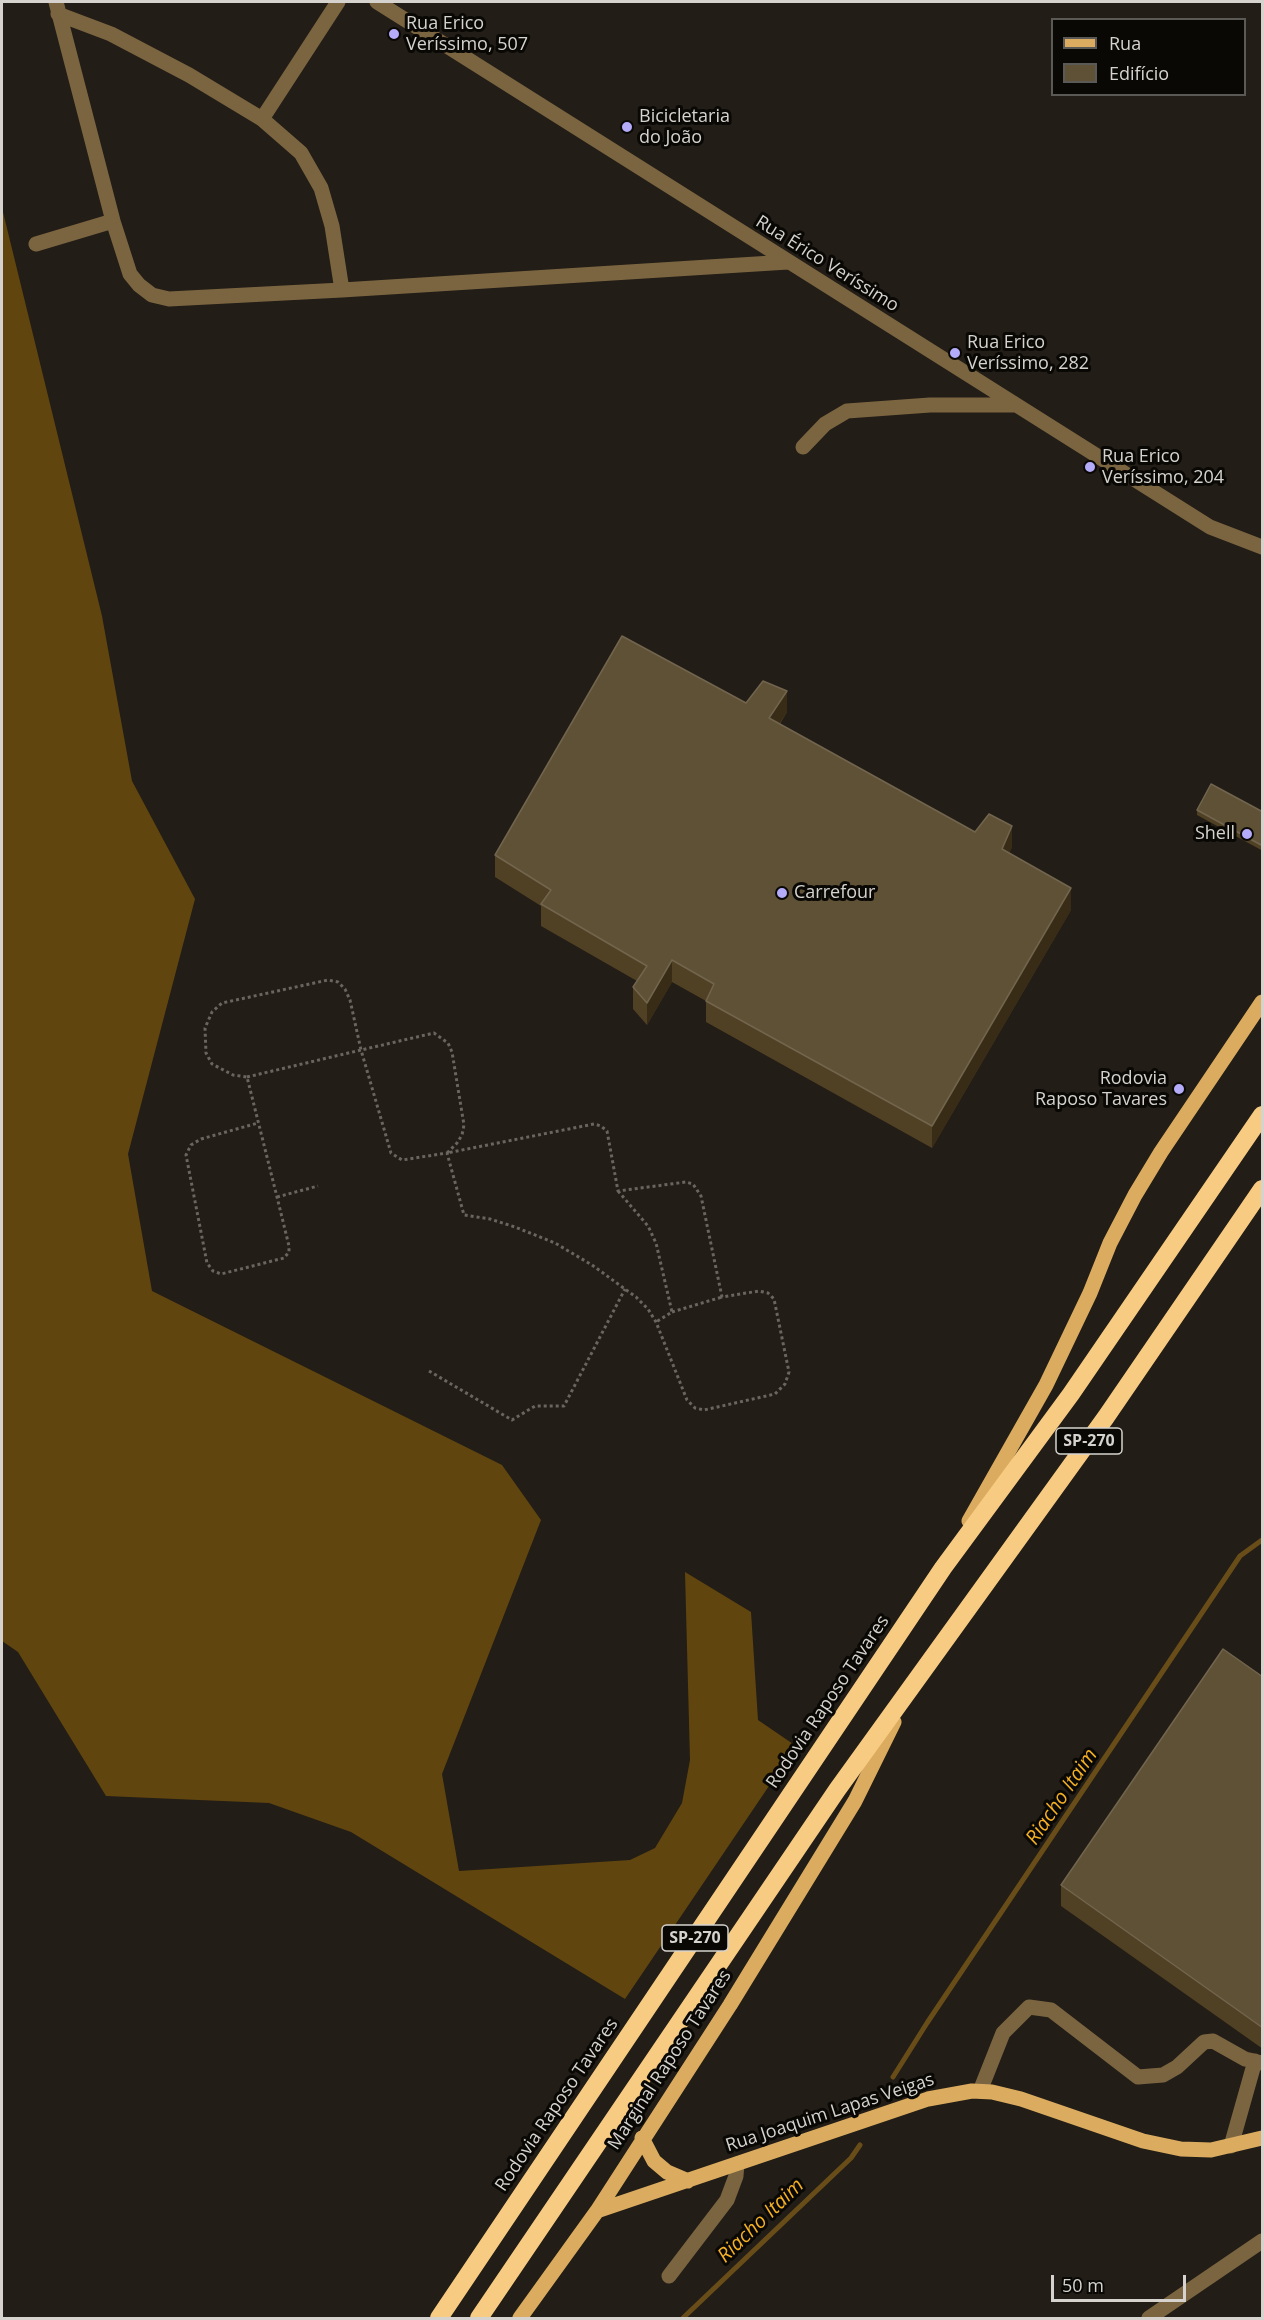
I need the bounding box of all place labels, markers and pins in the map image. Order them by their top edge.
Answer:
place label: Rua Erico Veríssimo, 507 [406,13,528,56]
marker: Rua Erico Veríssimo, 507 [387,27,401,41]
place label: Bicicletaria do João [639,106,730,148]
marker: Bicicletaria do João [620,120,634,134]
place label: Rua Erico Veríssimo, 282 [967,332,1089,374]
marker: Rua Erico Veríssimo, 282 [948,346,962,360]
place label: Rua Erico Veríssimo, 204 [1102,446,1224,488]
marker: Rua Erico Veríssimo, 204 [1083,460,1097,474]
place label: Shell [1195,823,1235,845]
marker: Shell [1240,827,1254,841]
place label: Carrefour [794,882,875,904]
marker: Carrefour [775,886,789,900]
place label: Rodovia Raposo Tavares [1035,1068,1167,1110]
marker: Rodovia Raposo Tavares [1172,1082,1186,1096]

